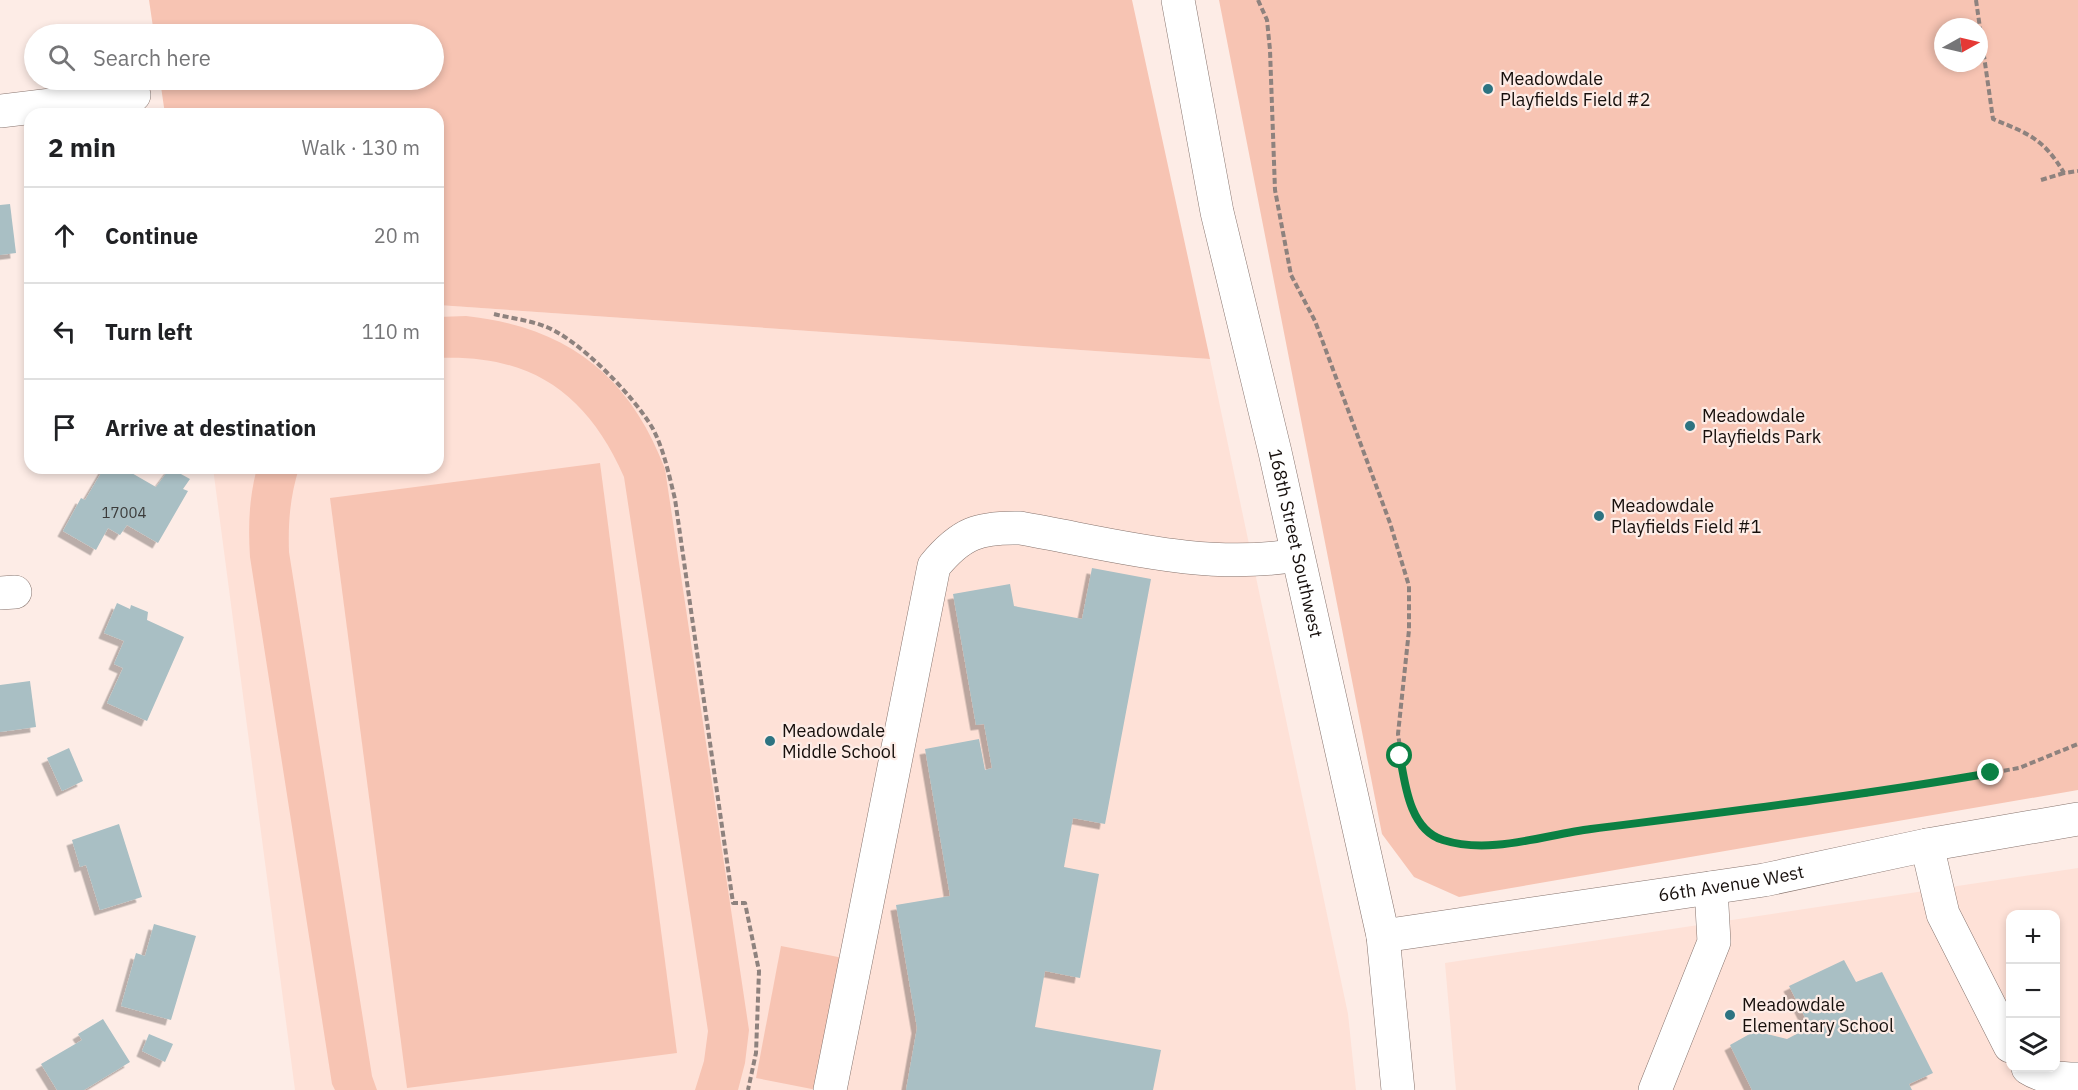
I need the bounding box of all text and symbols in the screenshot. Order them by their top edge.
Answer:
north arrow [1934,18,1988,72]
search box [24,24,444,90]
icon: search [45,41,78,74]
text: Search here [93,43,211,72]
place label: Meadowdale Playfields Field #2 [1500,67,1650,111]
marker: Meadowdale Playfields Field #2 [1481,82,1495,96]
text: 2 min [48,130,116,164]
text: Walk · 130 m [302,134,420,161]
icon: ahead [48,219,81,252]
text: Continue [105,221,198,250]
text: 20 m [374,222,420,249]
icon: left [48,315,81,348]
text: Turn left [105,317,193,346]
text: 110 m [362,318,420,345]
place label: Meadowdale Playfields Park [1702,404,1822,448]
icon: arrive [48,411,81,444]
text: Arrive at destination [105,413,316,442]
marker: Meadowdale Playfields Park [1683,419,1697,433]
street label: 168th Street Southwest [1264,447,1328,640]
place label: Meadowdale Playfields Field #1 [1611,494,1761,538]
house number: 17004 [101,503,147,522]
marker: Meadowdale Playfields Field #1 [1592,509,1606,523]
place label: Meadowdale Middle School [782,719,896,763]
marker: Meadowdale Middle School [763,734,777,748]
route start [1386,742,1412,768]
route end [1977,759,2003,785]
street label: 66th Avenue West [1657,860,1806,906]
map controls [2006,910,2060,1072]
button: + [2006,910,2060,964]
button: − [2006,964,2060,1018]
place label: Meadowdale Elementary School [1742,993,1894,1037]
marker: Meadowdale Elementary School [1723,1008,1737,1022]
button: layers [2006,1018,2060,1072]

